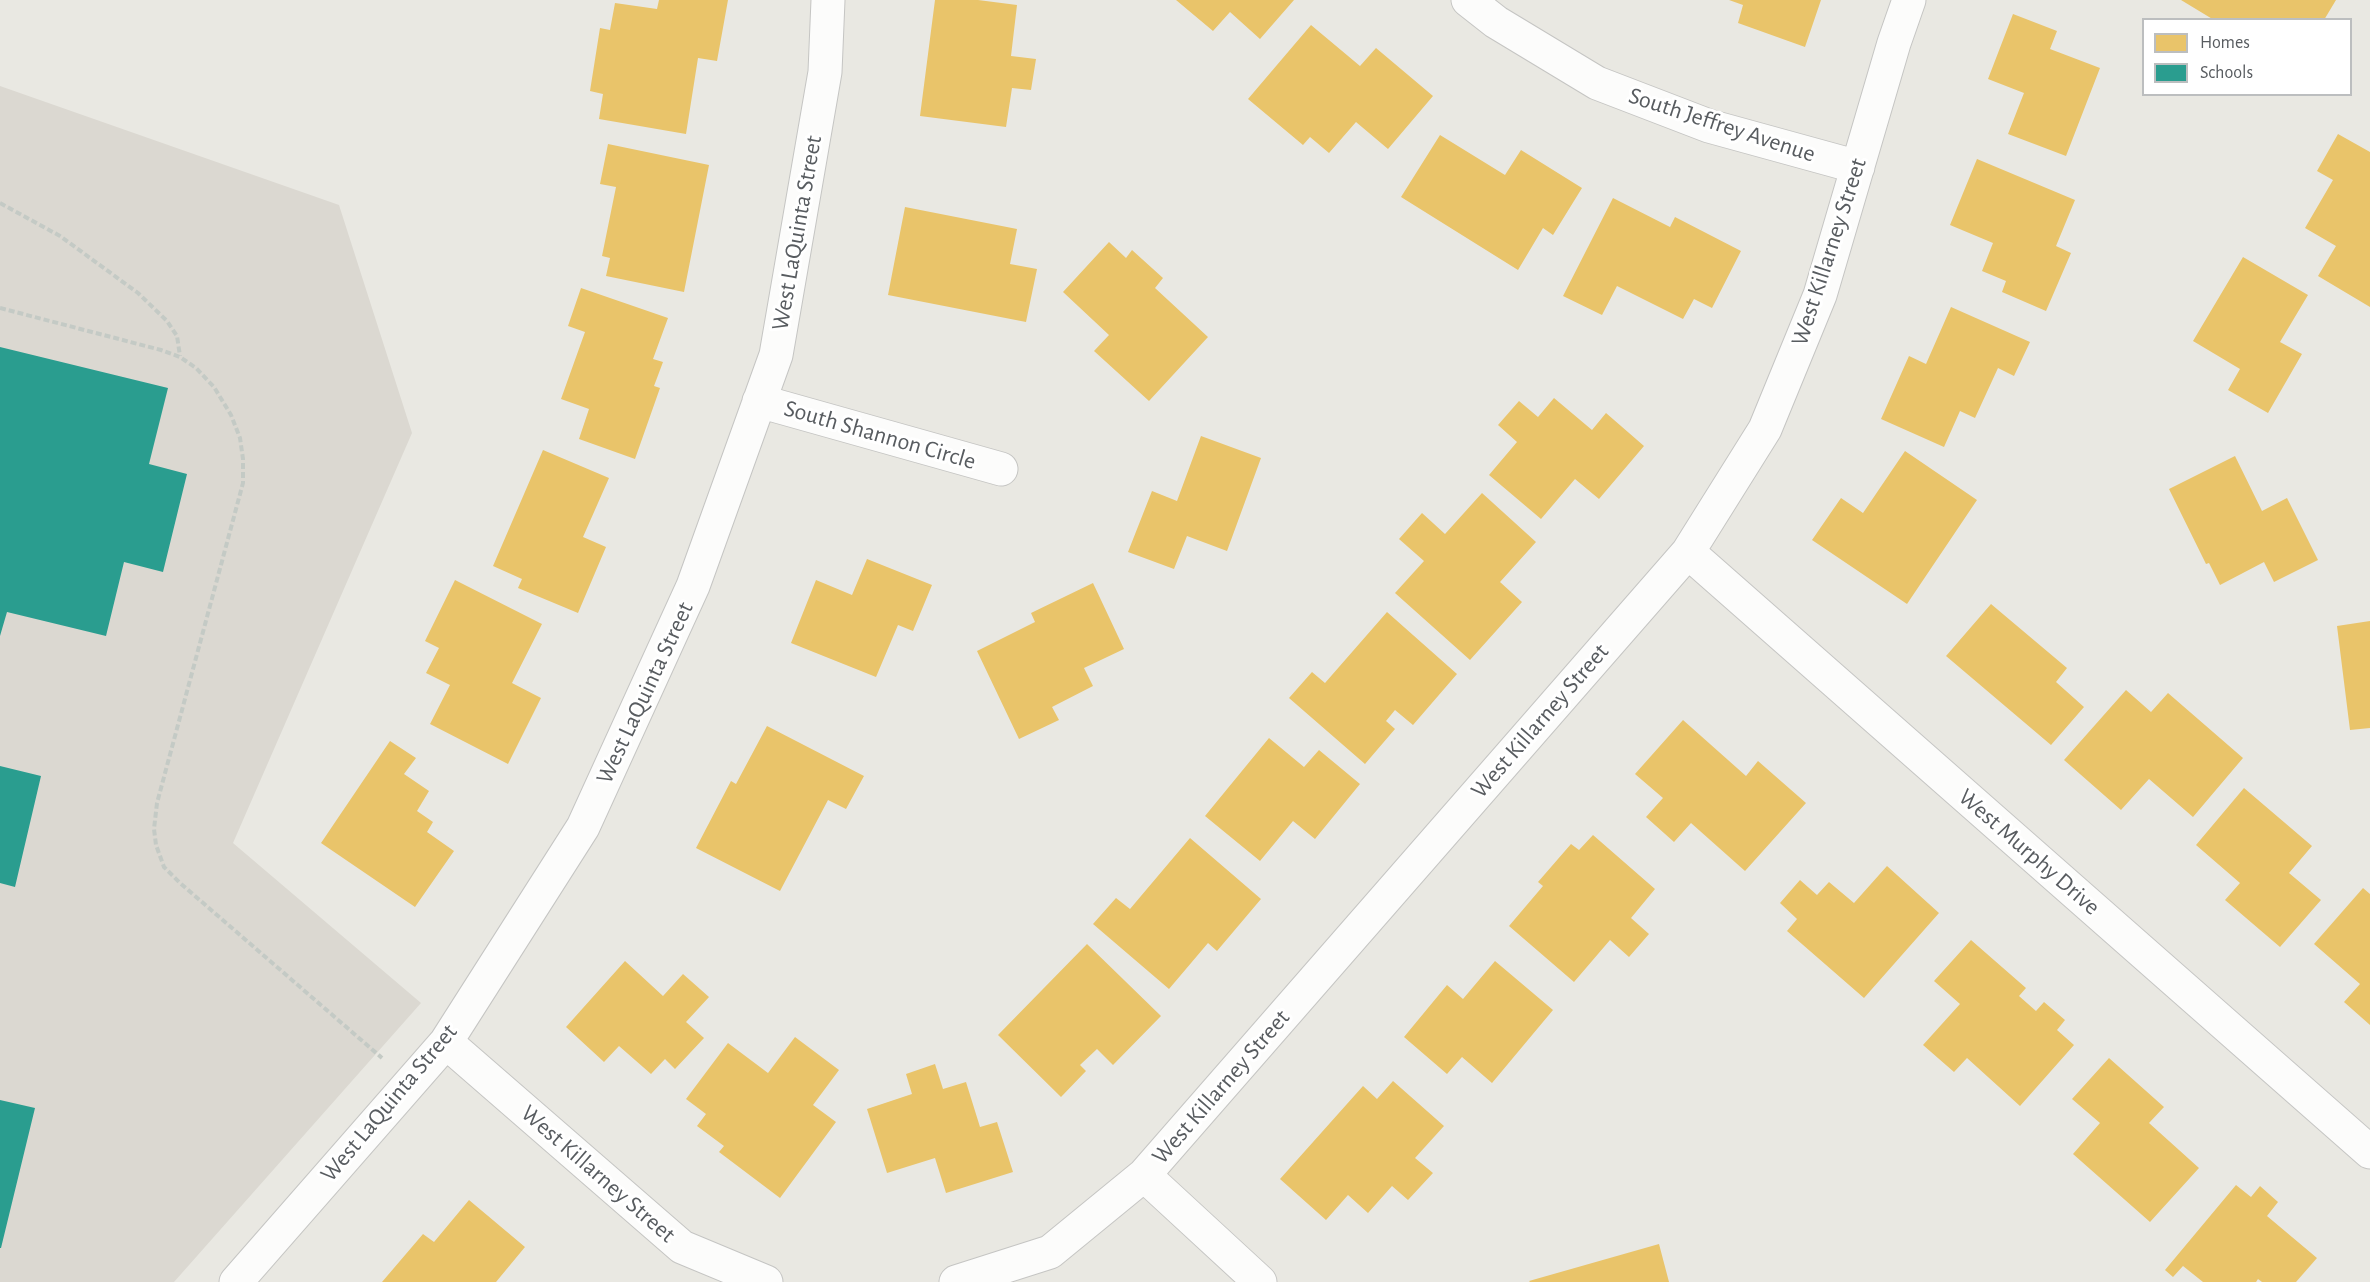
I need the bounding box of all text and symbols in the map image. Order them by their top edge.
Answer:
legend [2142,18,2352,96]
text: Homes [2200,34,2250,52]
text: Schools [2200,64,2253,82]
street label: South Jeffrey Avenue [1625,81,1819,169]
street label: West LaQuinta Street [766,133,828,333]
street label: West Killarney Street [1785,155,1873,349]
street label: South Shannon Circle [781,394,979,476]
street label: West LaQuinta Street [590,597,700,789]
street label: West Killarney Street [1465,638,1615,804]
street label: West Murphy Drive [1952,783,2106,921]
street label: West Killarney Street [1146,1004,1296,1170]
street label: West LaQuinta Street [314,1018,464,1188]
street label: West Killarney Street [515,1099,681,1249]

